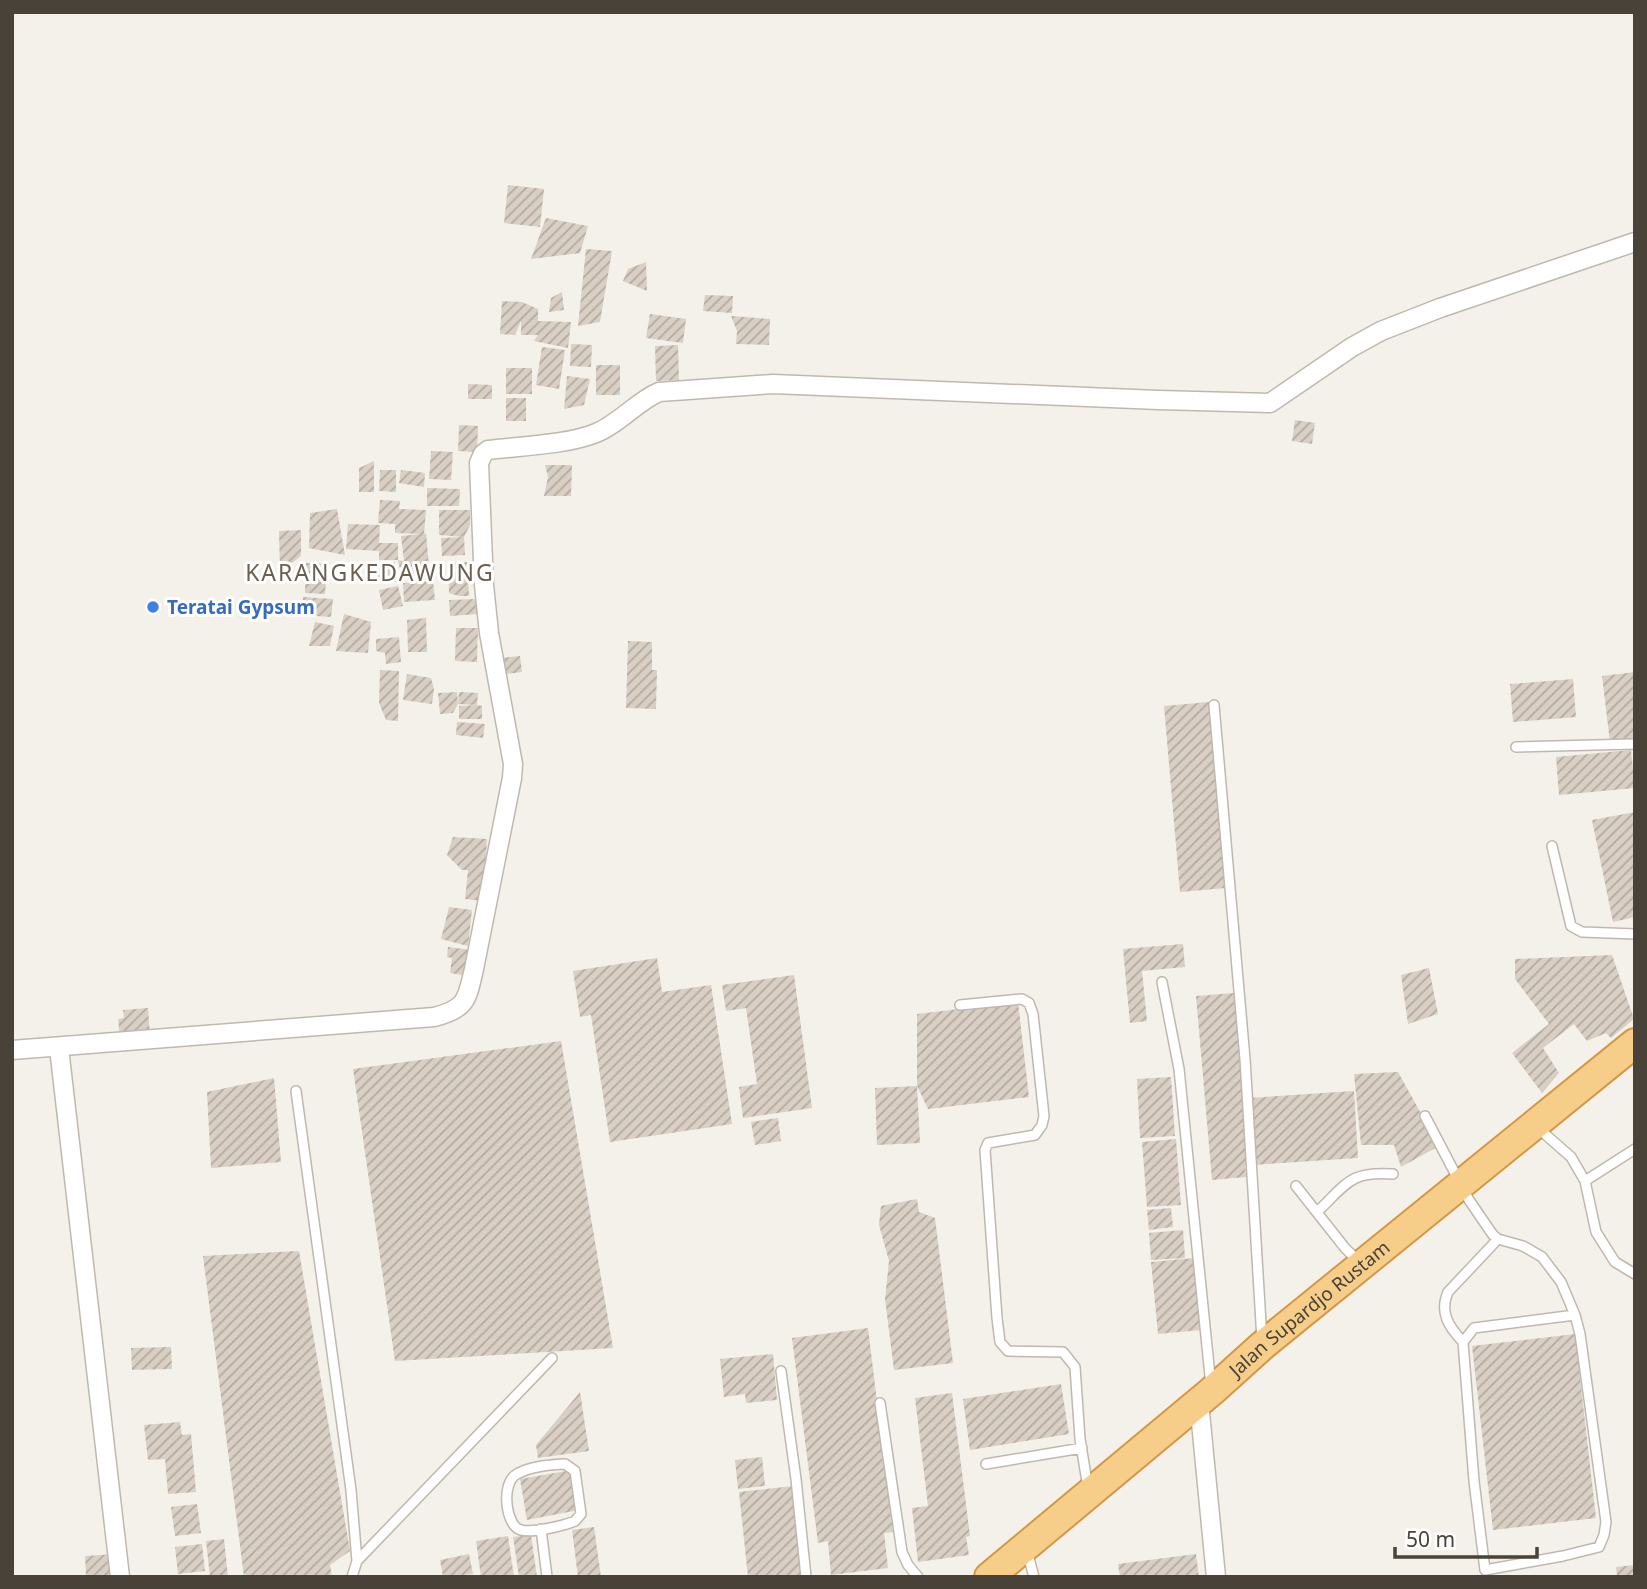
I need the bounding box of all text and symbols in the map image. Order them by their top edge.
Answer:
district label: KARANGKEDAWUNG [245,556,495,588]
place label: Teratai Gypsum [167,594,315,620]
marker: Teratai Gypsum [145,599,161,615]
street label: Jalan Supardjo Rustam [1222,1234,1395,1384]
scale bar [1395,1516,1537,1560]
text: 50 m [1406,1525,1455,1553]

